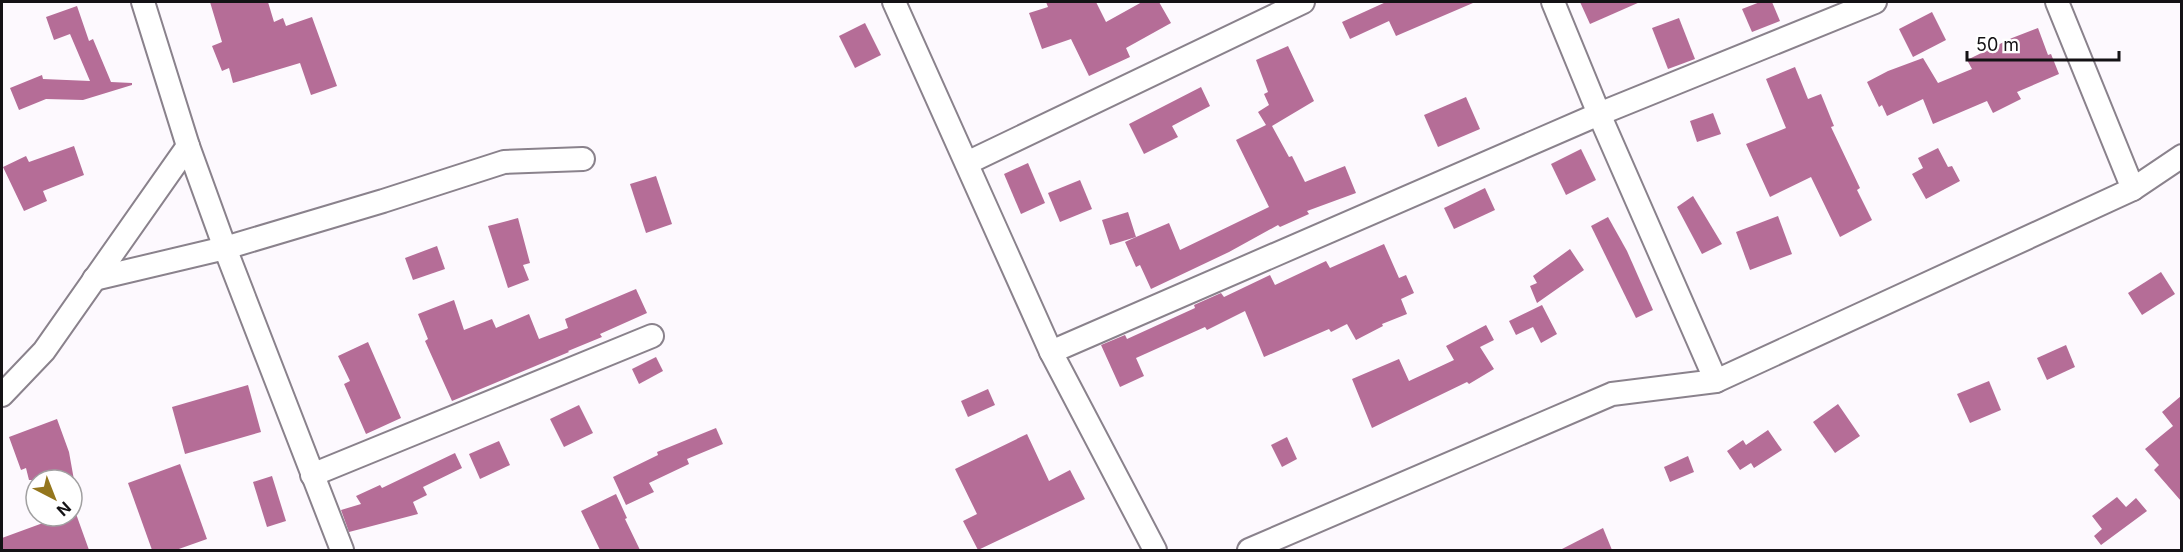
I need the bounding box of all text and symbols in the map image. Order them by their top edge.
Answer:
scale bar [1967,24,2118,62]
text: 50 m [1976,34,2019,55]
north arrow [24,468,84,528]
text: N [53,498,75,521]

